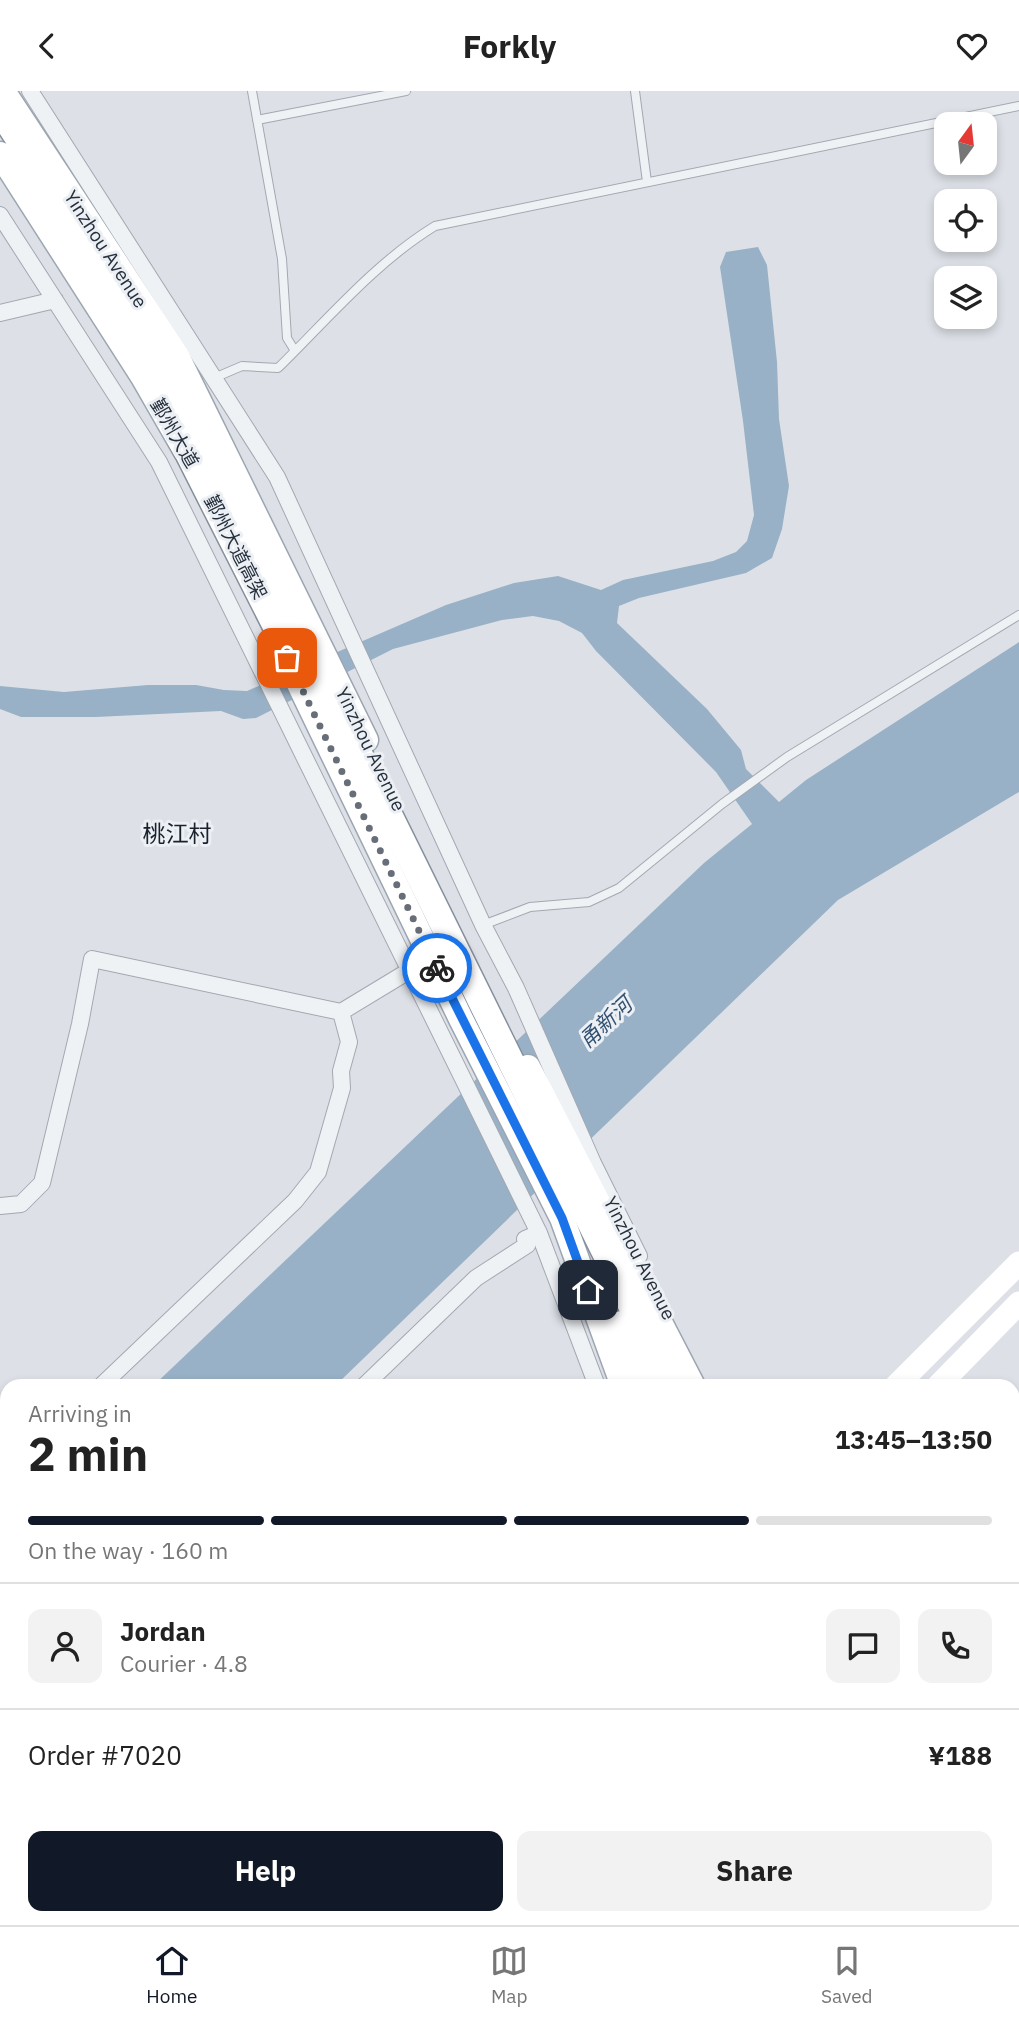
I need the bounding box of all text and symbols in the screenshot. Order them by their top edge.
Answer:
text: Forkly [463,25,556,67]
icon: back [28,27,66,65]
icon: heart [953,27,991,65]
north arrow [934,112,998,175]
map controls [934,112,997,329]
street label: Yinzhou Avenue [59,186,153,312]
button: locate [934,189,997,252]
button: layers [934,266,997,329]
street label: 鄞州大道 [146,394,204,472]
street label: 鄞州大道高架 [199,491,273,603]
pin [257,628,317,688]
icon: bag [268,639,306,677]
street label: Yinzhou Avenue [331,683,411,815]
district label: 桃江村 [143,818,212,848]
courier [402,933,472,1003]
icon: bike [418,949,456,987]
water label: 甬新河 [572,988,641,1054]
street label: Yinzhou Avenue [599,1192,681,1324]
pin [558,1260,618,1320]
icon: home [569,1271,607,1309]
text: Arriving in [28,1398,132,1428]
text: 13:45–13:50 [835,1422,992,1456]
text: 2 min [28,1424,148,1484]
text: On the way · 160 m [28,1535,228,1565]
button: person [28,1609,102,1683]
button: chat [826,1609,900,1683]
button: phone [918,1609,992,1683]
text: Jordan [120,1614,206,1648]
text: Courier · 4.8 [120,1648,248,1678]
text: Order #7020 [28,1738,182,1772]
text: ¥188 [928,1738,992,1772]
button: Help [28,1831,503,1911]
button: Share [517,1831,992,1911]
tab: Home [146,1942,197,2008]
tab: Map [490,1942,528,2008]
tab: Saved [821,1942,873,2008]

